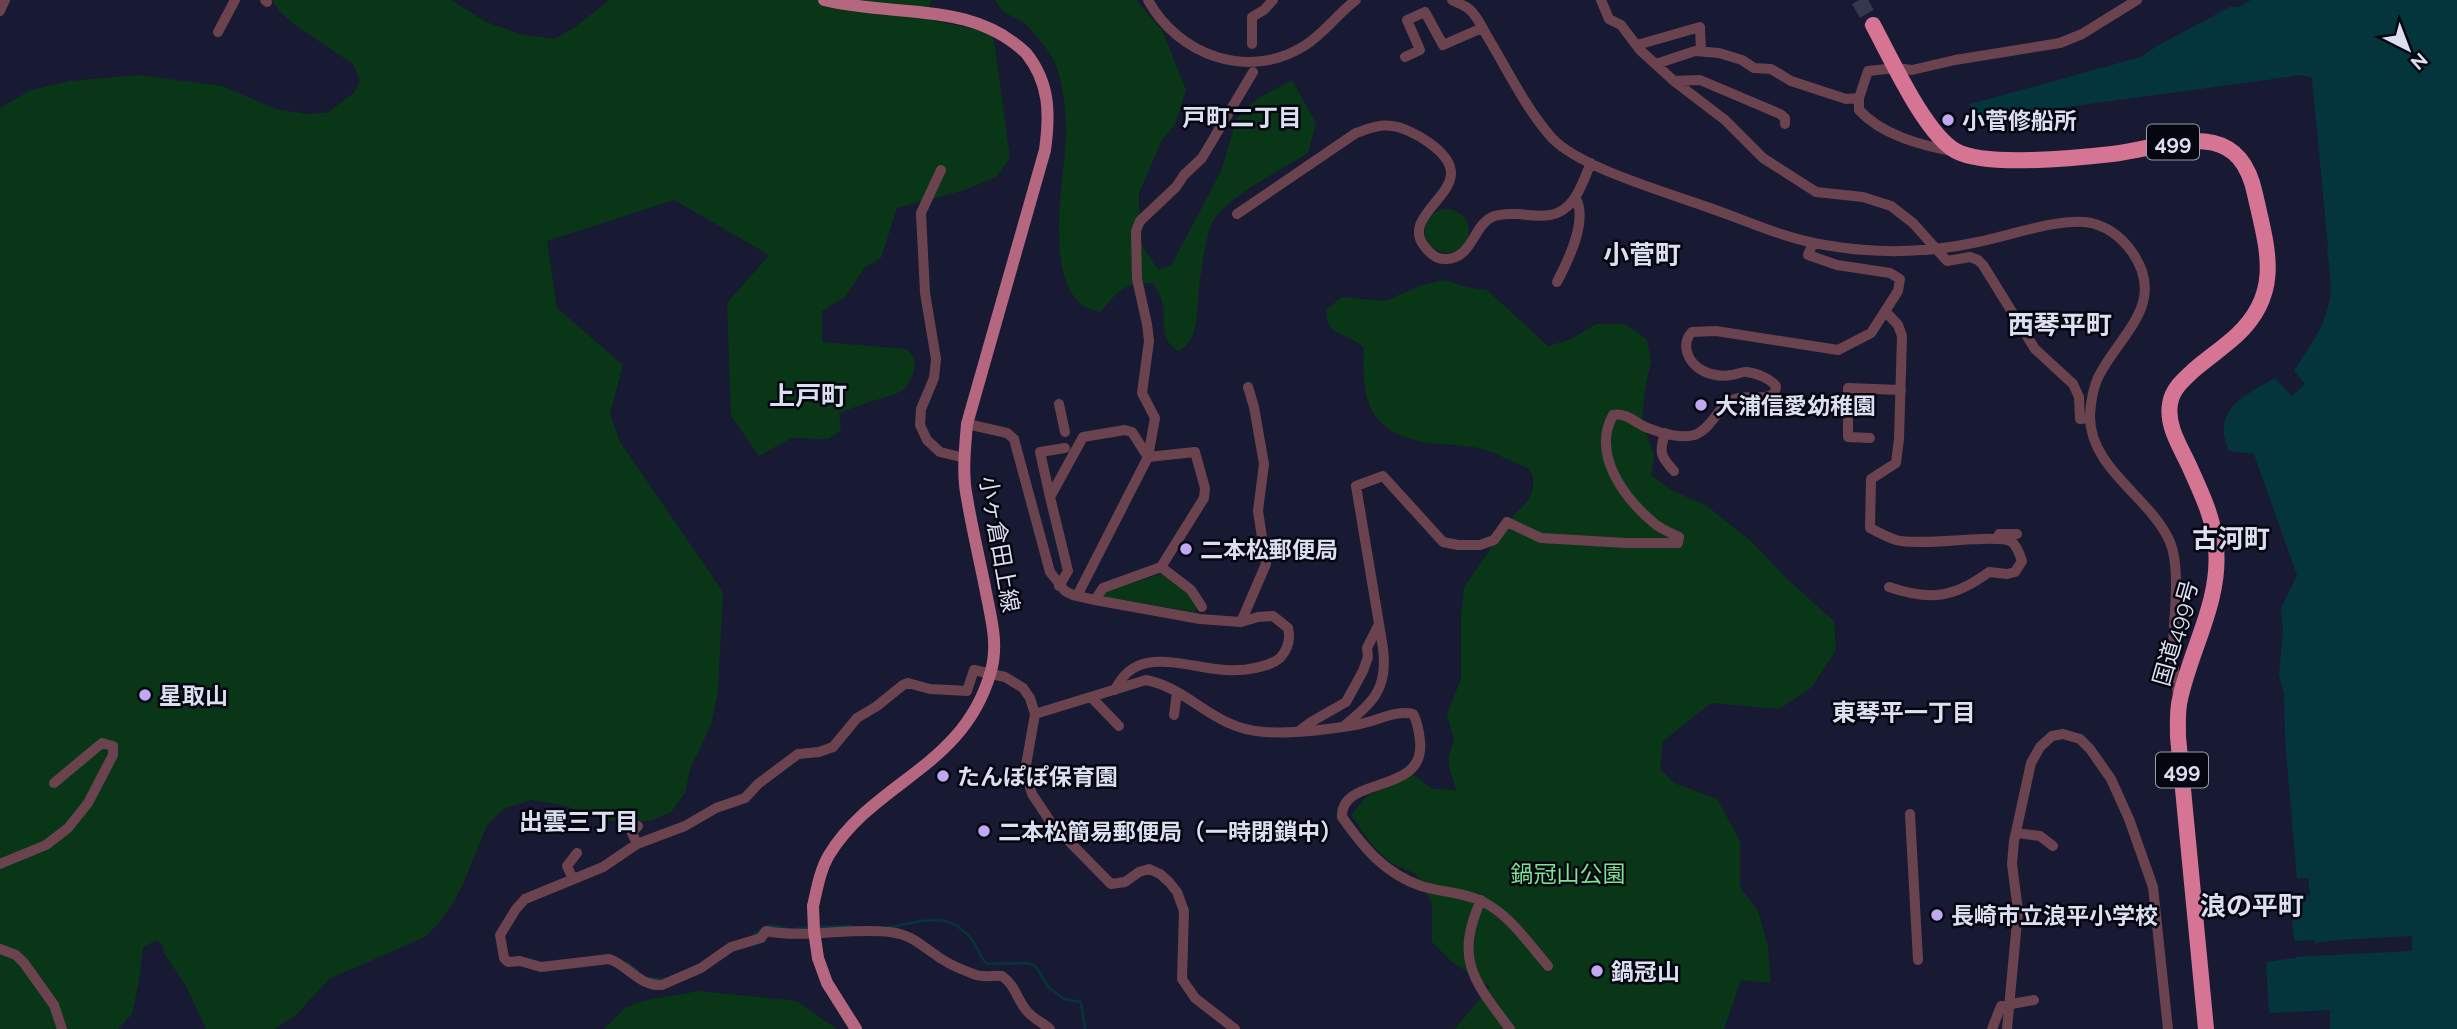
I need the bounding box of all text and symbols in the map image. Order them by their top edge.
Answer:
north arrow [2373,14,2443,84]
text: N [2407,49,2432,75]
district label: 戸町二丁目 [1182,103,1302,132]
place label: 小菅修船所 [1962,107,2077,134]
marker: 小菅修船所 [1940,112,1956,128]
road number: 499 [2147,124,2199,160]
district label: 小菅町 [1603,240,1681,270]
district label: 西琴平町 [2008,310,2112,340]
district label: 上戸町 [769,381,847,411]
place label: 大浦信愛幼稚園 [1715,392,1876,419]
marker: 大浦信愛幼稚園 [1693,397,1709,413]
street label: 小ヶ倉田上線 [975,474,1025,614]
district label: 古河町 [2192,524,2270,554]
place label: 二本松郵便局 [1200,536,1338,563]
marker: 二本松郵便局 [1178,541,1194,557]
street label: 国道499号 [2147,577,2203,689]
place label: 星取山 [159,682,228,709]
marker: 星取山 [137,687,153,703]
district label: 東琴平一丁目 [1832,698,1976,727]
road number: 499 [2156,752,2208,788]
place label: たんぽぽ保育園 [957,763,1118,790]
marker: たんぽぽ保育園 [935,768,951,784]
district label: 出雲三丁目 [519,807,639,836]
place label: 二本松簡易郵便局（一時閉鎖中） [998,818,1343,845]
marker: 二本松簡易郵便局（一時閉鎖中） [976,823,992,839]
park label: 鍋冠山公園 [1511,860,1626,887]
district label: 浪の平町 [2200,891,2304,921]
place label: 長崎市立浪平小学校 [1951,902,2158,929]
marker: 長崎市立浪平小学校 [1929,907,1945,923]
place label: 鍋冠山 [1611,958,1680,985]
marker: 鍋冠山 [1589,963,1605,979]

